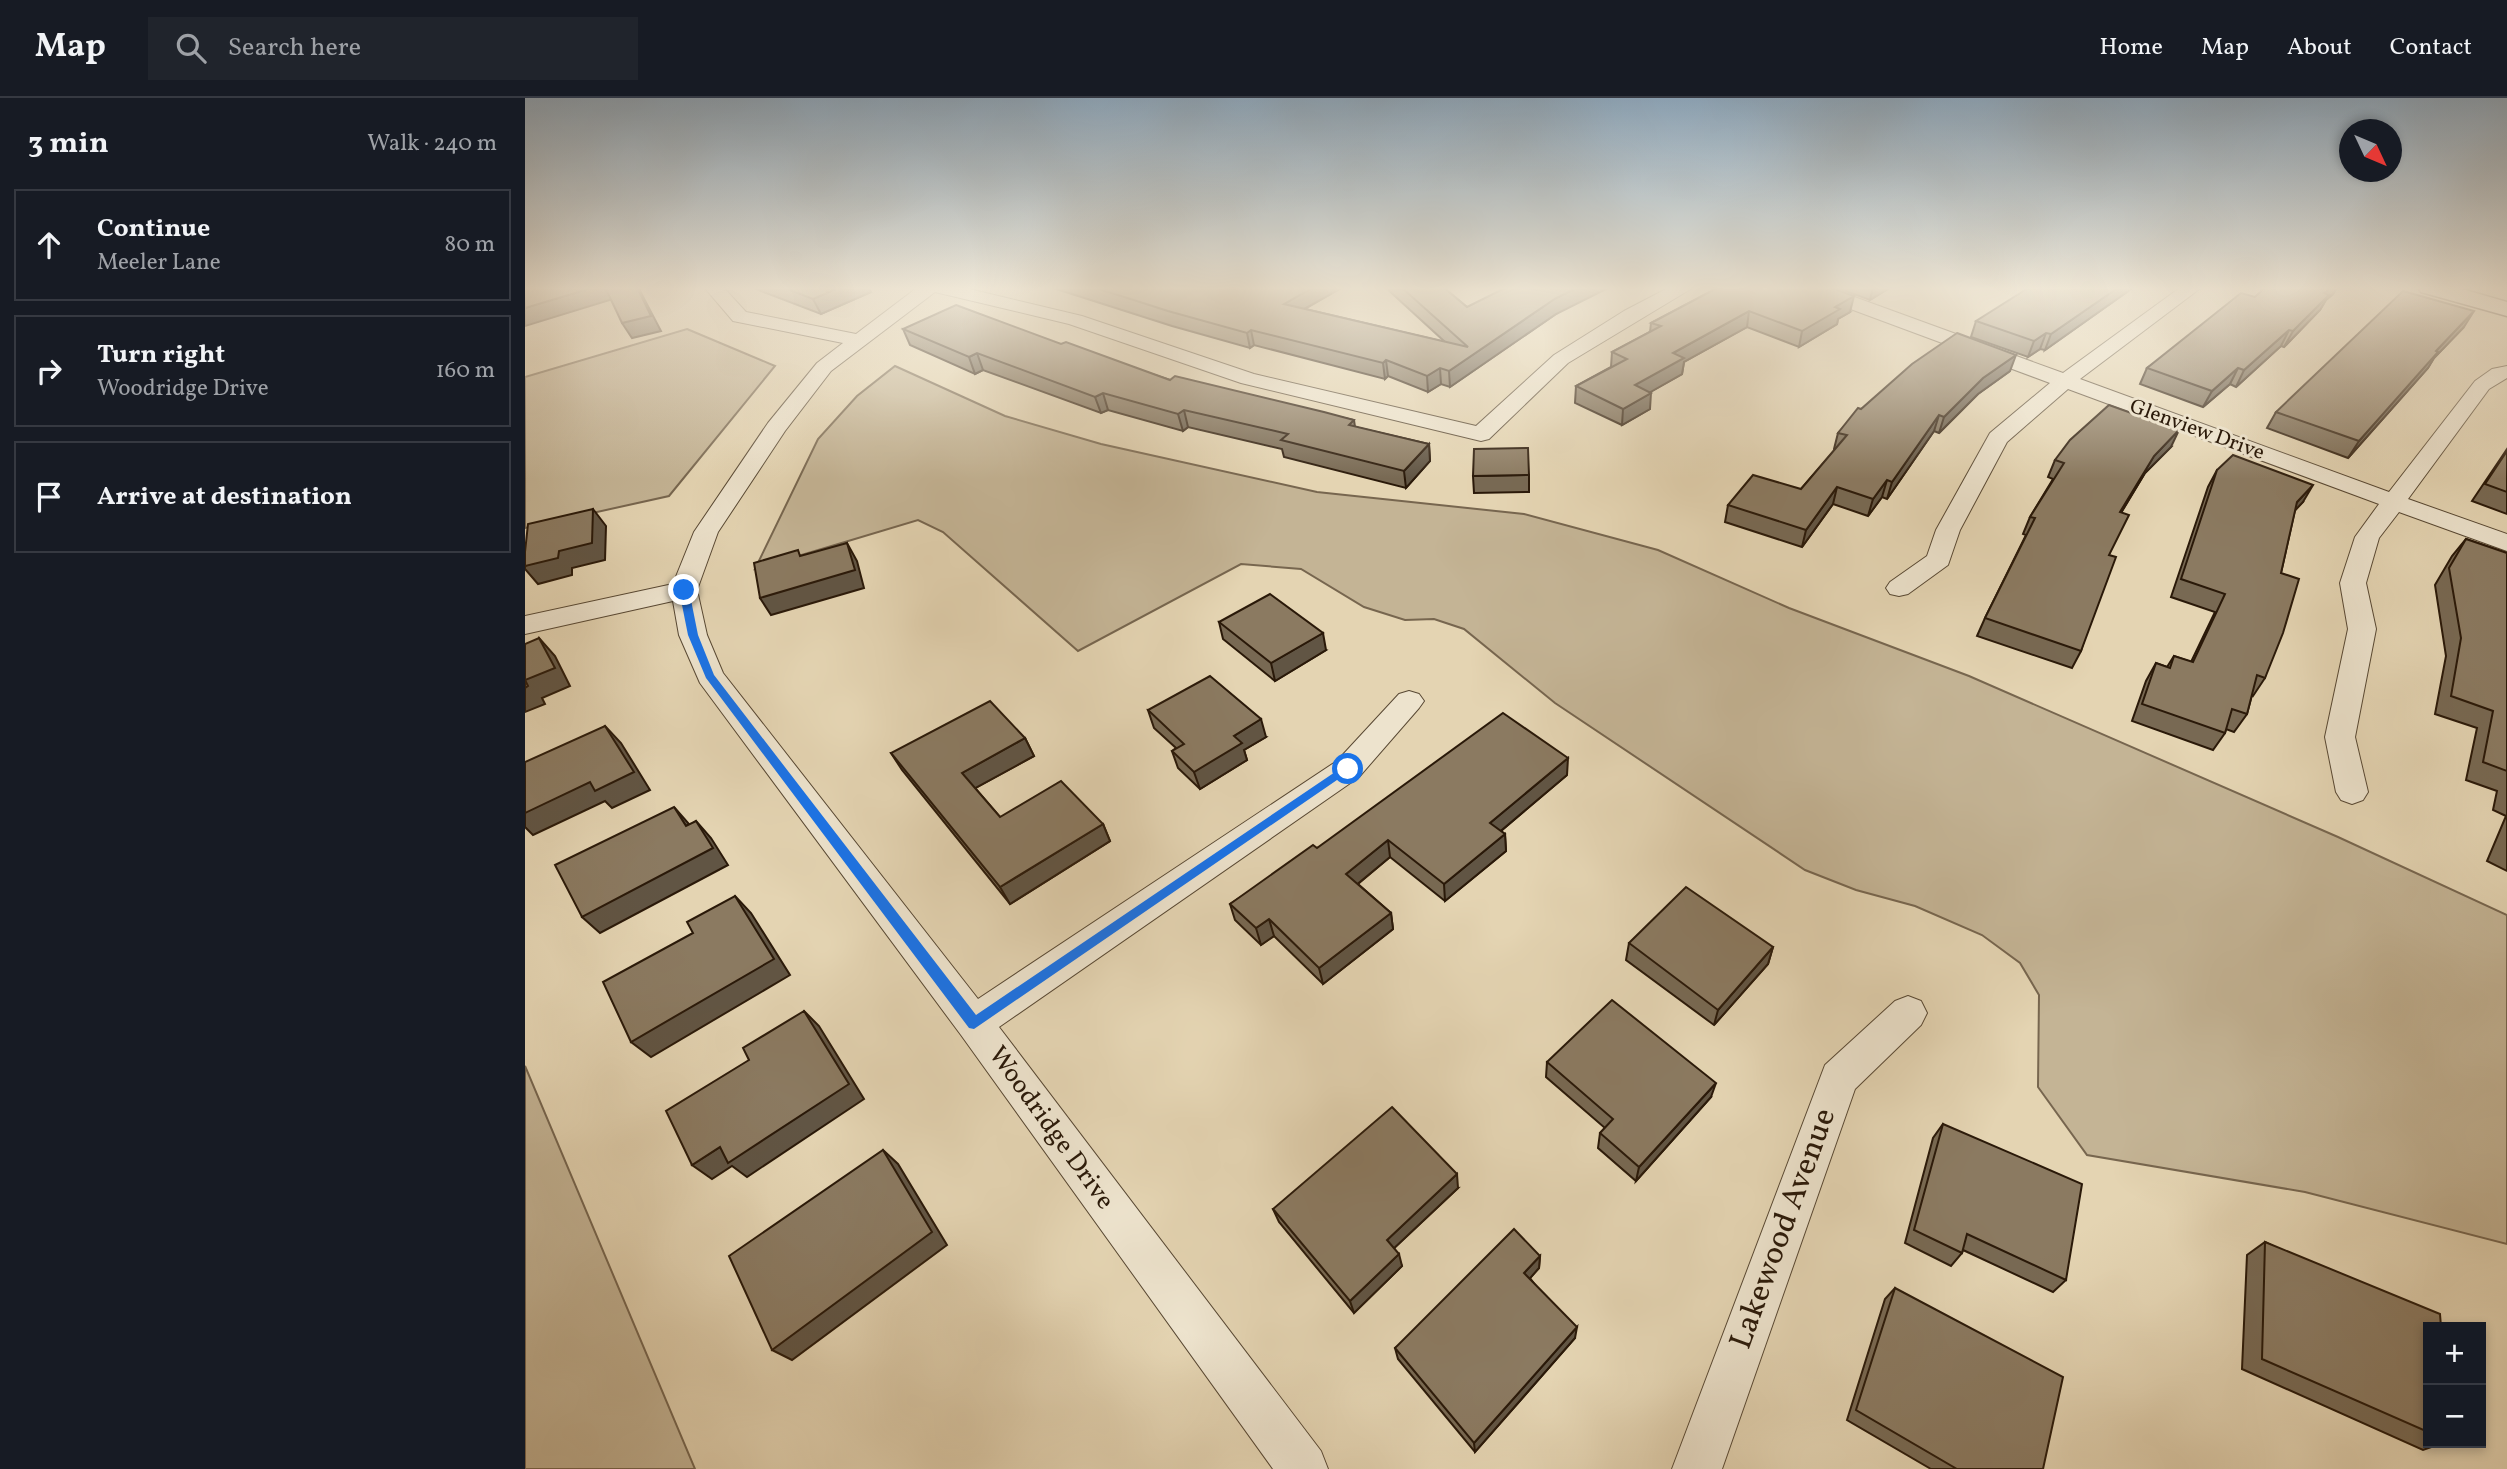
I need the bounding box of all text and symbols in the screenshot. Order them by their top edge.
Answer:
search box [148,17,638,80]
text: Map [35,25,106,71]
icon: search [172,29,210,67]
text: Search here [228,30,361,66]
text: Home [2099,31,2163,65]
text: Map [2201,31,2249,65]
text: About [2287,31,2352,65]
text: Contact [2390,31,2472,65]
north arrow [2339,119,2402,182]
text: 3 min [28,123,109,165]
text: Walk · 240 m [367,128,497,160]
text: Continue [97,211,210,247]
icon: ahead [30,226,68,264]
text: 80 m [445,229,495,261]
text: Meeler Lane [97,247,221,279]
text: Turn right [97,337,225,373]
icon: right [30,352,68,390]
text: 160 m [436,355,495,387]
text: Woodridge Drive [97,373,269,405]
street label: Glenview Drive [2126,392,2269,468]
icon: arrive [30,478,68,516]
text: Arrive at destination [97,479,352,515]
route end [668,574,699,605]
route start [1332,753,1363,784]
street label: Woodridge Drive [979,1039,1123,1217]
street label: Lakewood Avenue [1720,1102,1848,1356]
map controls [2423,1322,2486,1448]
button: + [2423,1322,2486,1385]
button: − [2423,1385,2486,1448]

